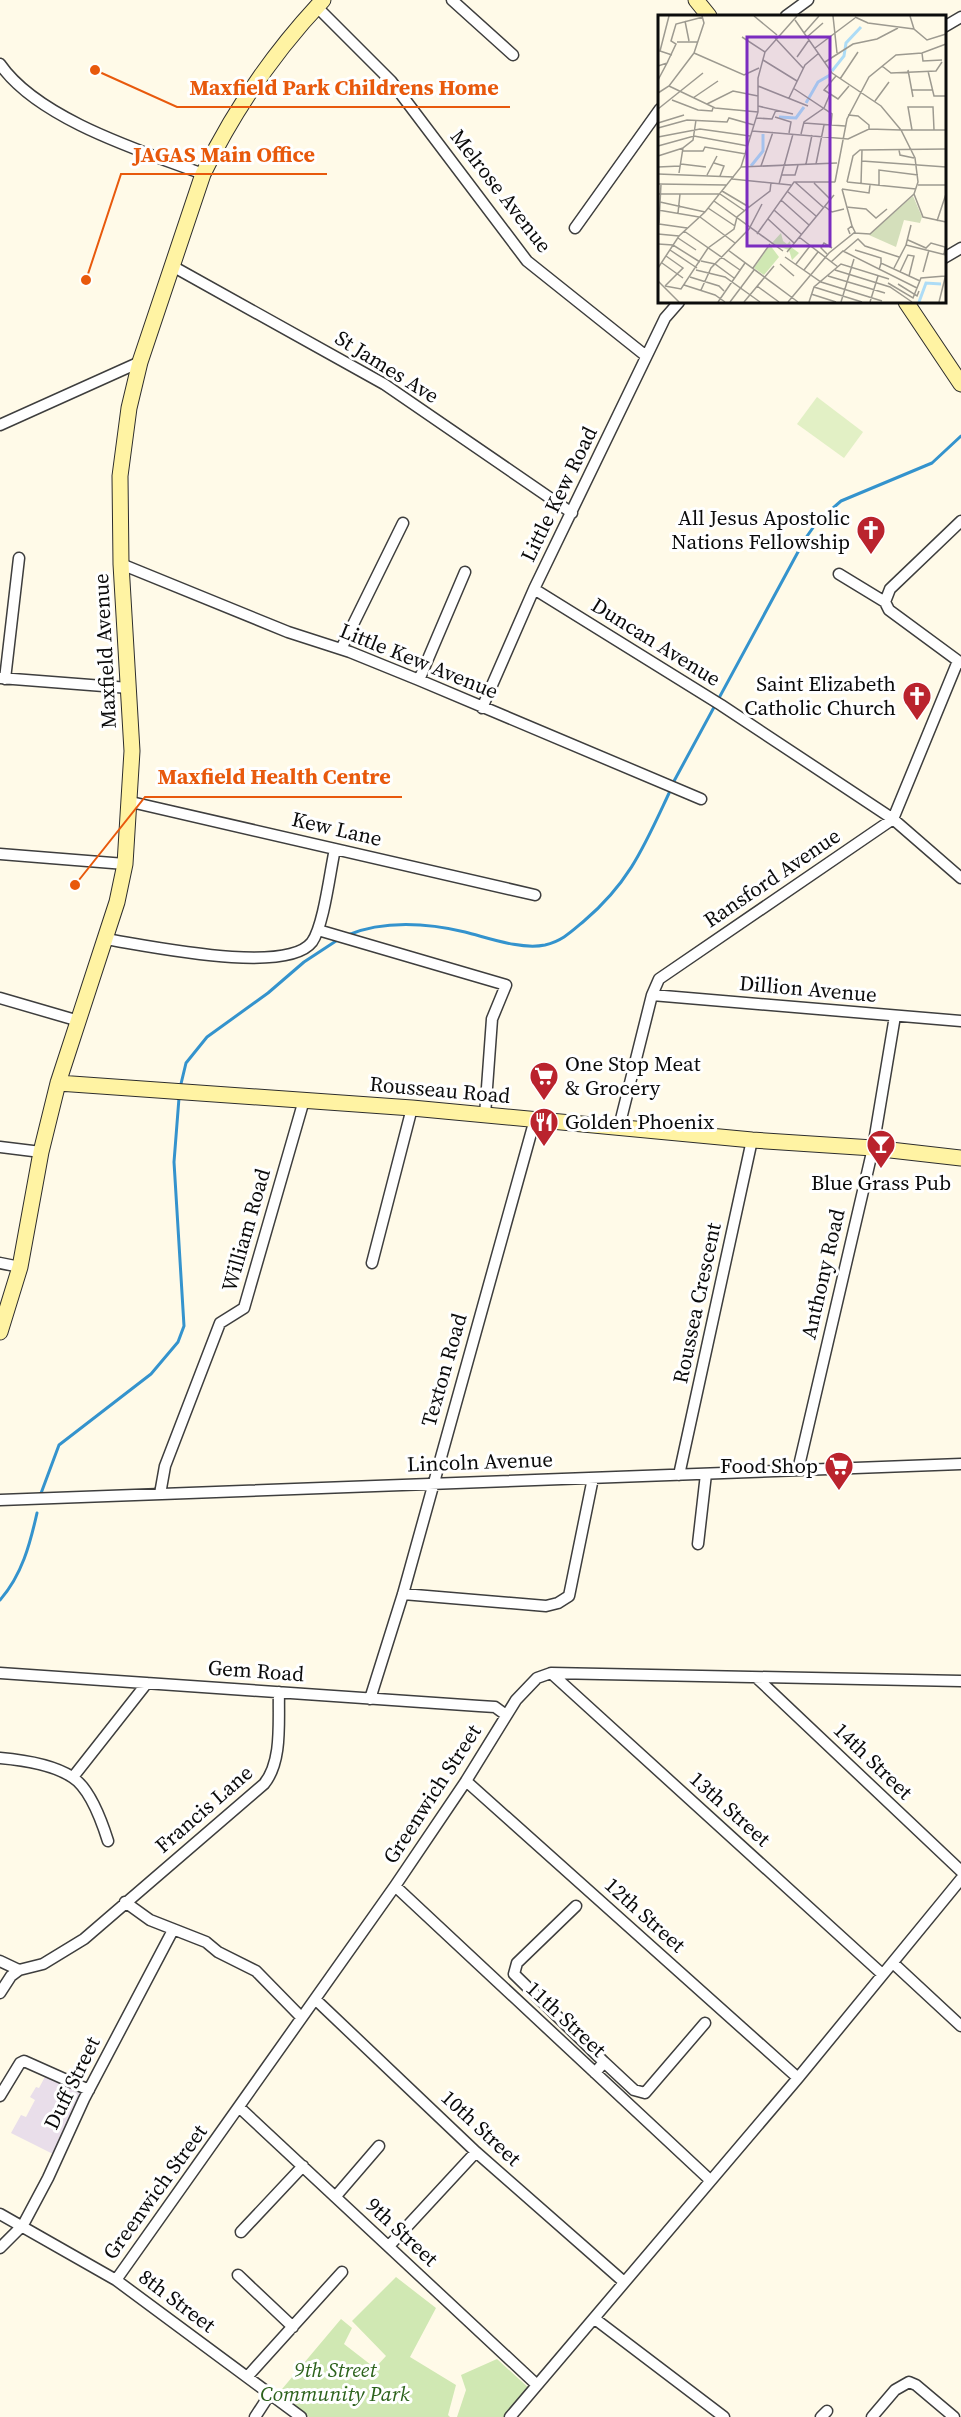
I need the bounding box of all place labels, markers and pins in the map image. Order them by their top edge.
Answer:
callout: Maxfield Park Childrens Home [177,67,510,107]
callout: JAGAS Main Office [121,134,327,174]
place label: All Jesus Apostolic Nations Fellowship [671,503,850,556]
church icon: All Jesus Apostolic Nations Fellowship [855,514,887,556]
place label: Saint Elizabeth Catholic Church [744,669,896,722]
church icon: Saint Elizabeth Catholic Church [901,680,933,722]
callout: Maxfield Health Centre [145,757,402,797]
place label: One Stop Meat & Grocery [565,1049,701,1102]
supermarket icon: One Stop Meat & Grocery [528,1060,560,1102]
restaurant icon: Golden Phoenix [528,1106,560,1148]
place label: Golden Phoenix [565,1107,714,1136]
bar icon: Blue Grass Pub [865,1128,897,1170]
place label: Blue Grass Pub [811,1168,951,1197]
supermarket icon: Food Shop [823,1450,855,1492]
place label: Food Shop [720,1451,818,1480]

